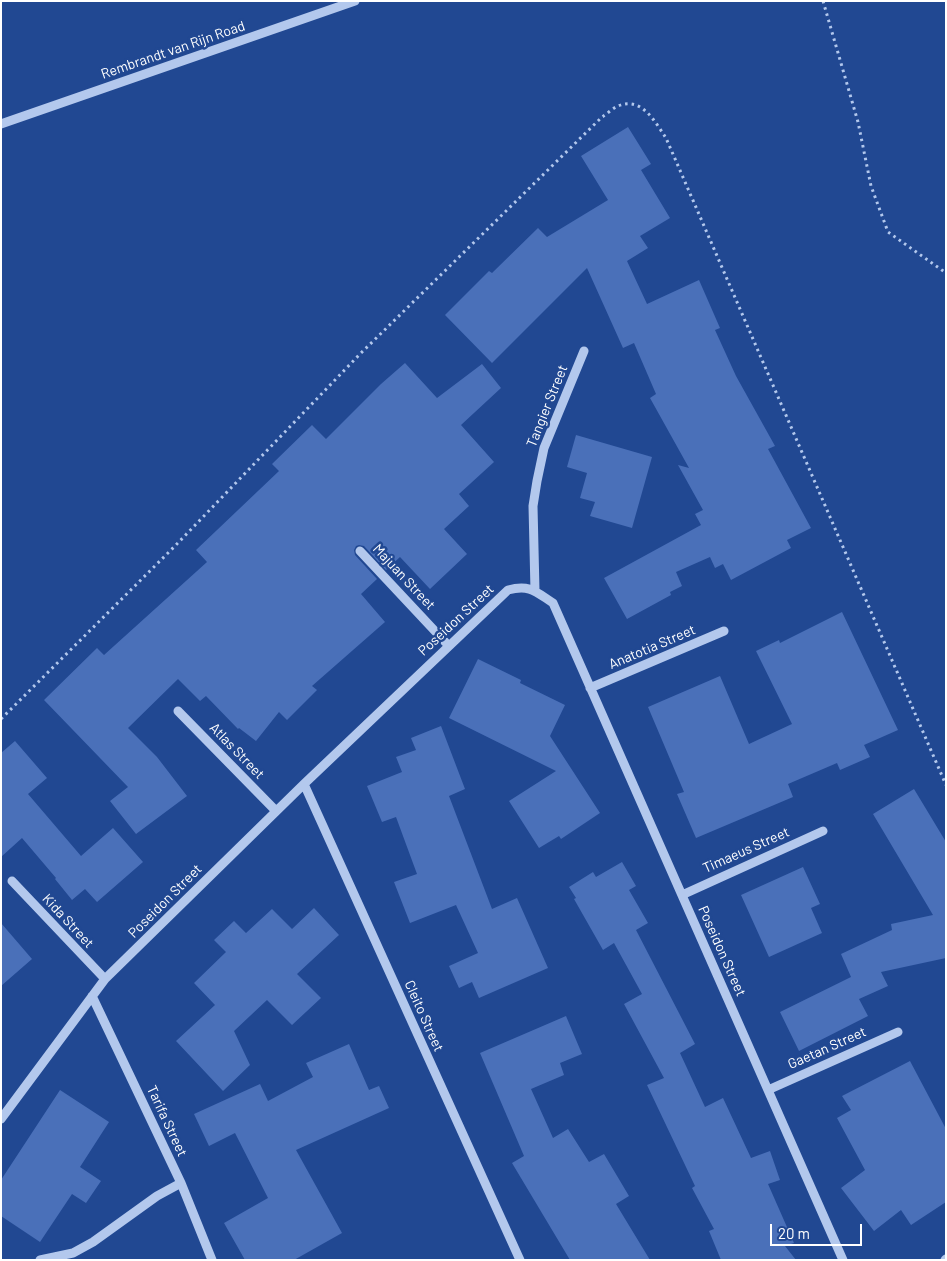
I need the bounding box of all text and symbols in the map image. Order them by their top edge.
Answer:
street label: Rembrandt van Rijn Road [99,17,247,83]
street label: Tangier Street [523,362,571,450]
street label: Majuan Street [369,541,439,613]
street label: Poseidon Street [415,581,497,659]
street label: Anatotia Street [606,621,698,673]
street label: Atlas Street [206,719,268,783]
street label: Timaeus Street [700,823,792,877]
street label: Poseidon Street [125,861,205,941]
street label: Kida Street [39,890,97,952]
street label: Poseidon Street [695,903,749,999]
street label: Cleito Street [401,978,447,1054]
street label: Gaetan Street [785,1023,869,1073]
street label: Tarifa Street [143,1083,191,1159]
scale bar [772,1214,864,1246]
text: 20 m [778,1224,810,1242]

